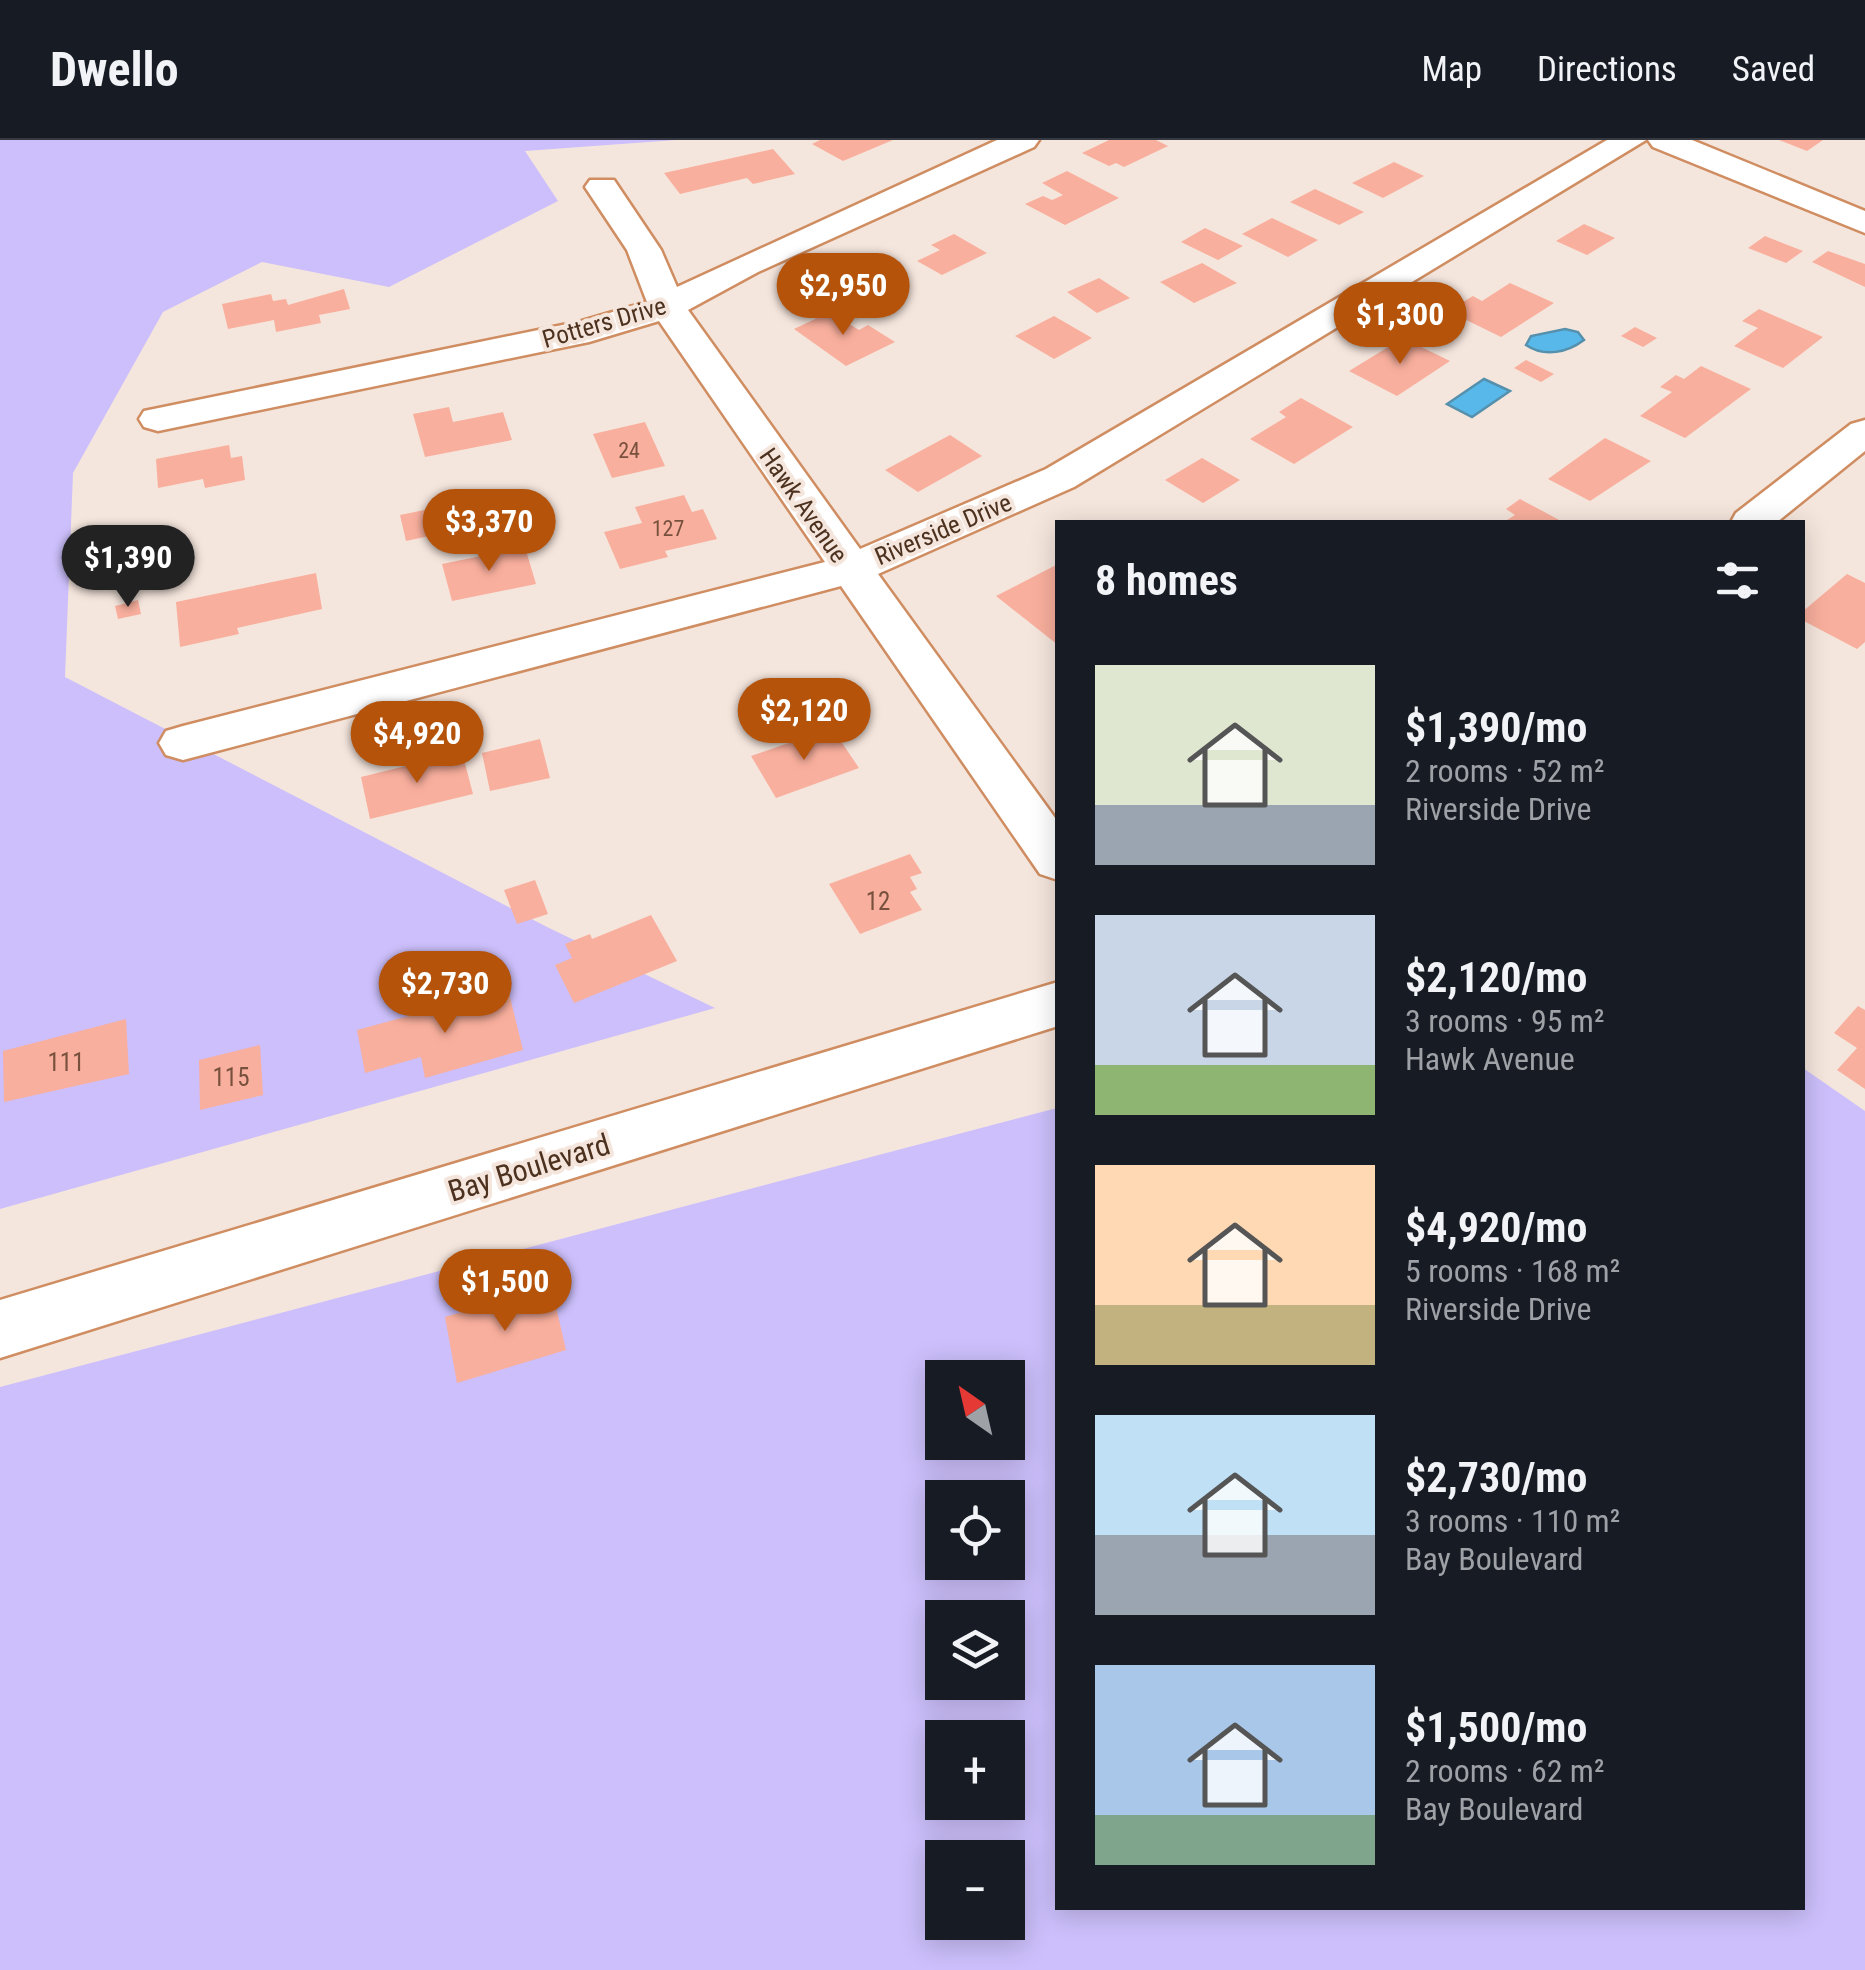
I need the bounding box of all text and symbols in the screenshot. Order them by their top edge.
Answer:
text: Dwello [50,41,179,98]
text: Map [1422,49,1482,90]
text: Directions [1537,49,1677,90]
text: Saved [1732,49,1815,90]
pin: $2,950 [762,253,924,338]
text: $2,950 [799,266,887,304]
pin: $1,300 [1319,282,1481,367]
street label: Potters Drive [539,291,669,354]
text: $1,300 [1356,295,1444,333]
house number: 24 [618,438,640,463]
street label: Hawk Avenue [754,443,854,568]
street label: Riverside Drive [870,488,1016,571]
pin: $3,370 [408,489,570,574]
text: $3,370 [445,502,533,540]
house number: 127 [652,516,684,541]
pin: $1,390 [47,525,209,610]
text: $1,390 [84,538,172,576]
icon: filters [1710,553,1765,608]
text: 8 homes [1095,556,1238,605]
pin: $2,120 [723,678,885,763]
text: $2,120 [760,691,848,729]
pin: $4,920 [336,701,498,786]
text: $1,390/mo [1405,703,1587,752]
icon: home [1175,705,1295,825]
text: $4,920 [373,714,461,752]
text: 2 rooms · 52 m² [1405,752,1604,790]
text: Riverside Drive [1405,790,1592,828]
house number: 12 [866,887,890,916]
pin: $2,730 [364,951,526,1036]
text: $2,120/mo [1405,953,1587,1002]
icon: home [1175,955,1295,1075]
text: $2,730 [401,964,489,1002]
text: 3 rooms · 95 m² [1405,1002,1604,1040]
text: Hawk Avenue [1405,1040,1575,1078]
house number: 111 [47,1048,85,1077]
house number: 115 [212,1063,250,1092]
street label: Bay Boulevard [444,1126,614,1209]
text: $4,920/mo [1405,1203,1587,1252]
icon: home [1175,1205,1295,1325]
pin: $1,500 [424,1249,586,1334]
text: 5 rooms · 168 m² [1405,1252,1620,1290]
text: $1,500 [461,1262,549,1300]
text: Riverside Drive [1405,1290,1592,1328]
north arrow [925,1360,1025,1460]
map controls [925,1360,1025,1940]
text: $2,730/mo [1405,1453,1587,1502]
icon: home [1175,1455,1295,1575]
button: locate [925,1480,1025,1580]
text: 3 rooms · 110 m² [1405,1502,1620,1540]
text: Bay Boulevard [1405,1540,1583,1578]
button: layers [925,1600,1025,1700]
text: $1,500/mo [1405,1703,1587,1752]
icon: home [1175,1705,1295,1825]
button: + [925,1720,1025,1820]
text: 2 rooms · 62 m² [1405,1752,1604,1790]
text: Bay Boulevard [1405,1790,1583,1828]
button: − [925,1840,1025,1940]

